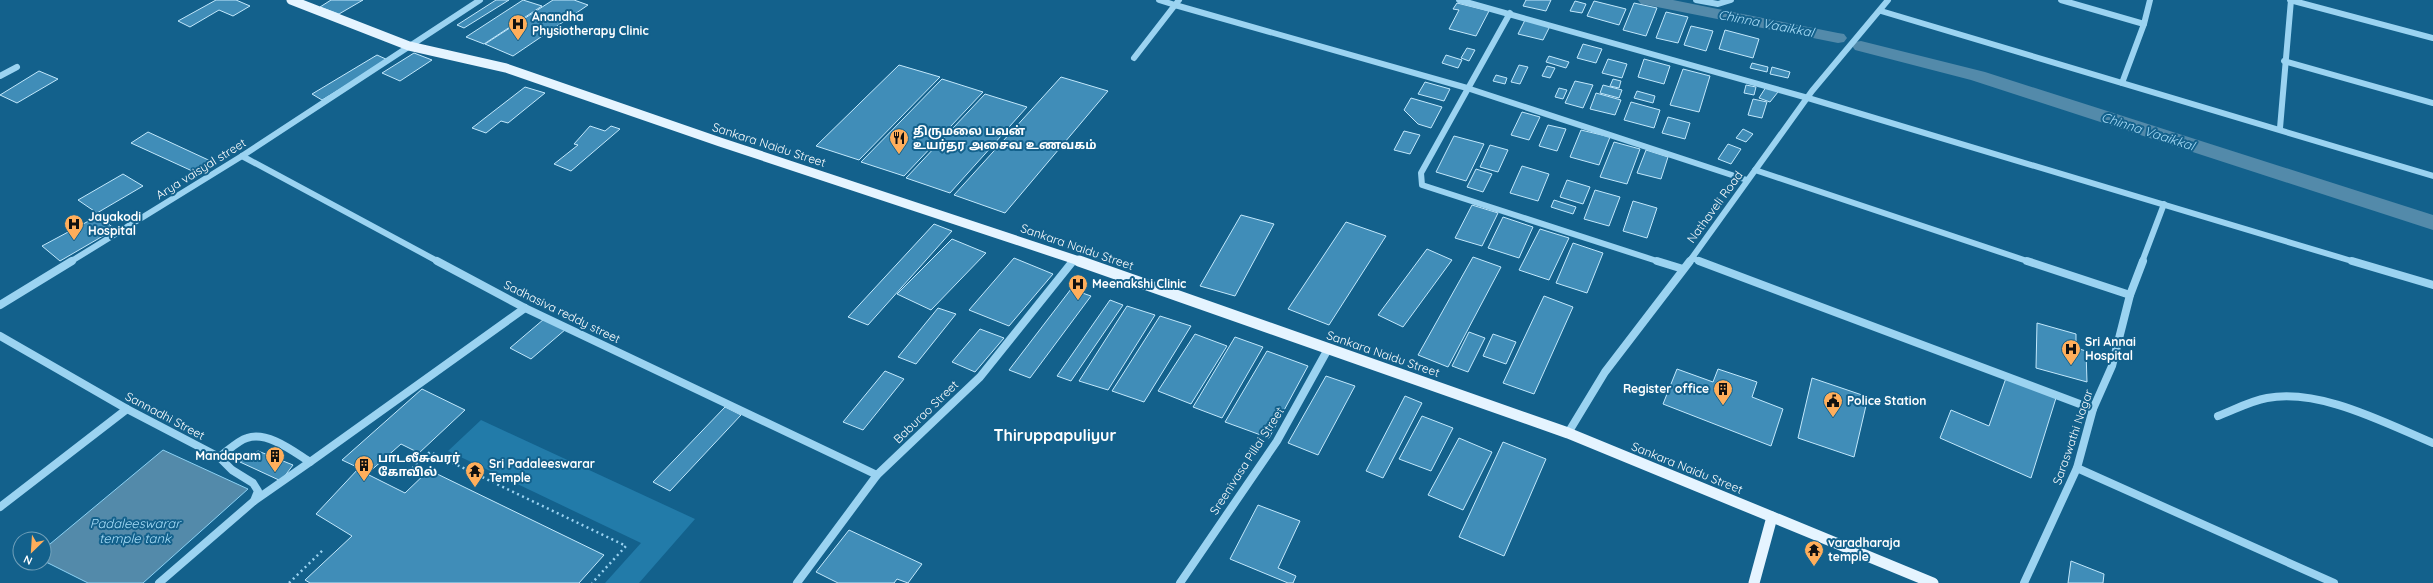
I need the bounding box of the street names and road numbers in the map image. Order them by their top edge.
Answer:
street label: Sankara Naidu Street [710,119,828,170]
street label: Arya vaisyal street [153,135,249,202]
street label: Nathaveli Road [1683,168,1746,246]
street label: Sankara Naidu Street [1019,220,1136,273]
street label: Sadhasiva reddy street [501,277,623,346]
street label: Sankara Naidu Street [1325,327,1442,380]
street label: Baburao Street [890,377,961,446]
street label: Saraswathi Nagar [2049,387,2096,486]
street label: Sannadhi Street [123,388,208,443]
street label: Sreenivasa Pillai Street [1206,404,1287,517]
street label: Sankara Naidu Street [1629,438,1745,497]

